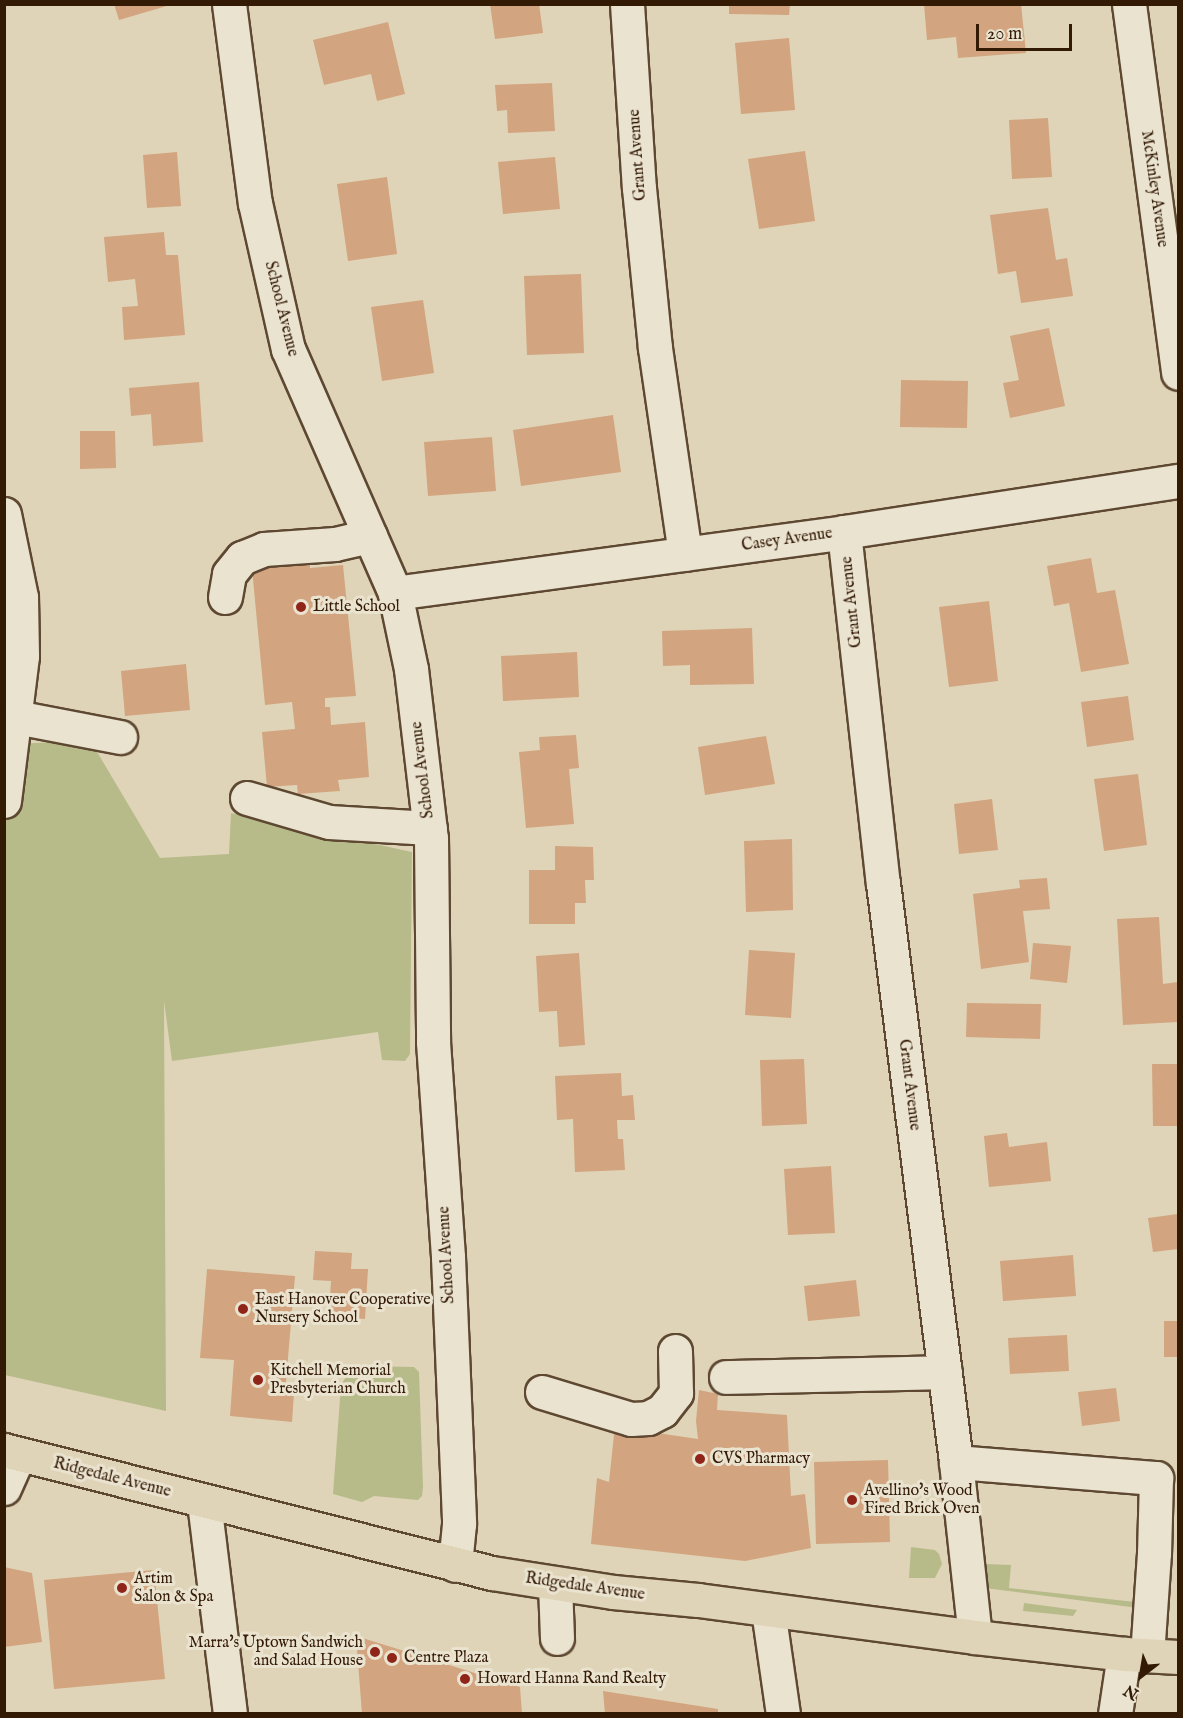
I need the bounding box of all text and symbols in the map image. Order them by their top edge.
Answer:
scale bar [979,12,1075,50]
text: 20 m [987,23,1022,46]
street label: Grant Avenue [625,109,651,201]
street label: McKinley Avenue [1136,129,1172,249]
street label: School Avenue [260,259,302,359]
street label: Casey Avenue [740,524,834,556]
street label: Grant Avenue [838,555,866,649]
place label: Little School [313,597,400,617]
marker: Little School [294,600,308,614]
street label: School Avenue [408,720,438,820]
street label: Grant Avenue [894,1038,924,1132]
street label: School Avenue [435,1206,459,1304]
place label: East Hanover Cooperative Nursery School [255,1290,431,1328]
marker: East Hanover Cooperative Nursery School [236,1302,250,1316]
place label: Kitchell Memorial Presbyterian Church [270,1361,406,1399]
marker: Kitchell Memorial Presbyterian Church [251,1373,265,1387]
place label: CVS Pharmacy [712,1449,810,1469]
marker: CVS Pharmacy [693,1452,707,1466]
street label: Ridgedale Avenue [51,1454,173,1502]
place label: Avellino's Wood Fired Brick Oven [864,1481,979,1519]
marker: Avellino's Wood Fired Brick Oven [845,1493,859,1507]
place label: Artim Salon & Spa [134,1569,213,1607]
street label: Ridgedale Avenue [524,1569,646,1605]
marker: Artim Salon & Spa [115,1581,129,1595]
place label: Marra's Uptown Sandwich and Salad House [189,1633,363,1671]
marker: Marra's Uptown Sandwich and Salad House [368,1645,382,1659]
north arrow [1111,1646,1171,1706]
place label: Centre Plaza [404,1648,488,1668]
marker: Centre Plaza [385,1651,399,1665]
place label: Howard Hanna Rand Realty [477,1669,666,1689]
marker: Howard Hanna Rand Realty [458,1672,472,1686]
text: N [1121,1679,1143,1704]

